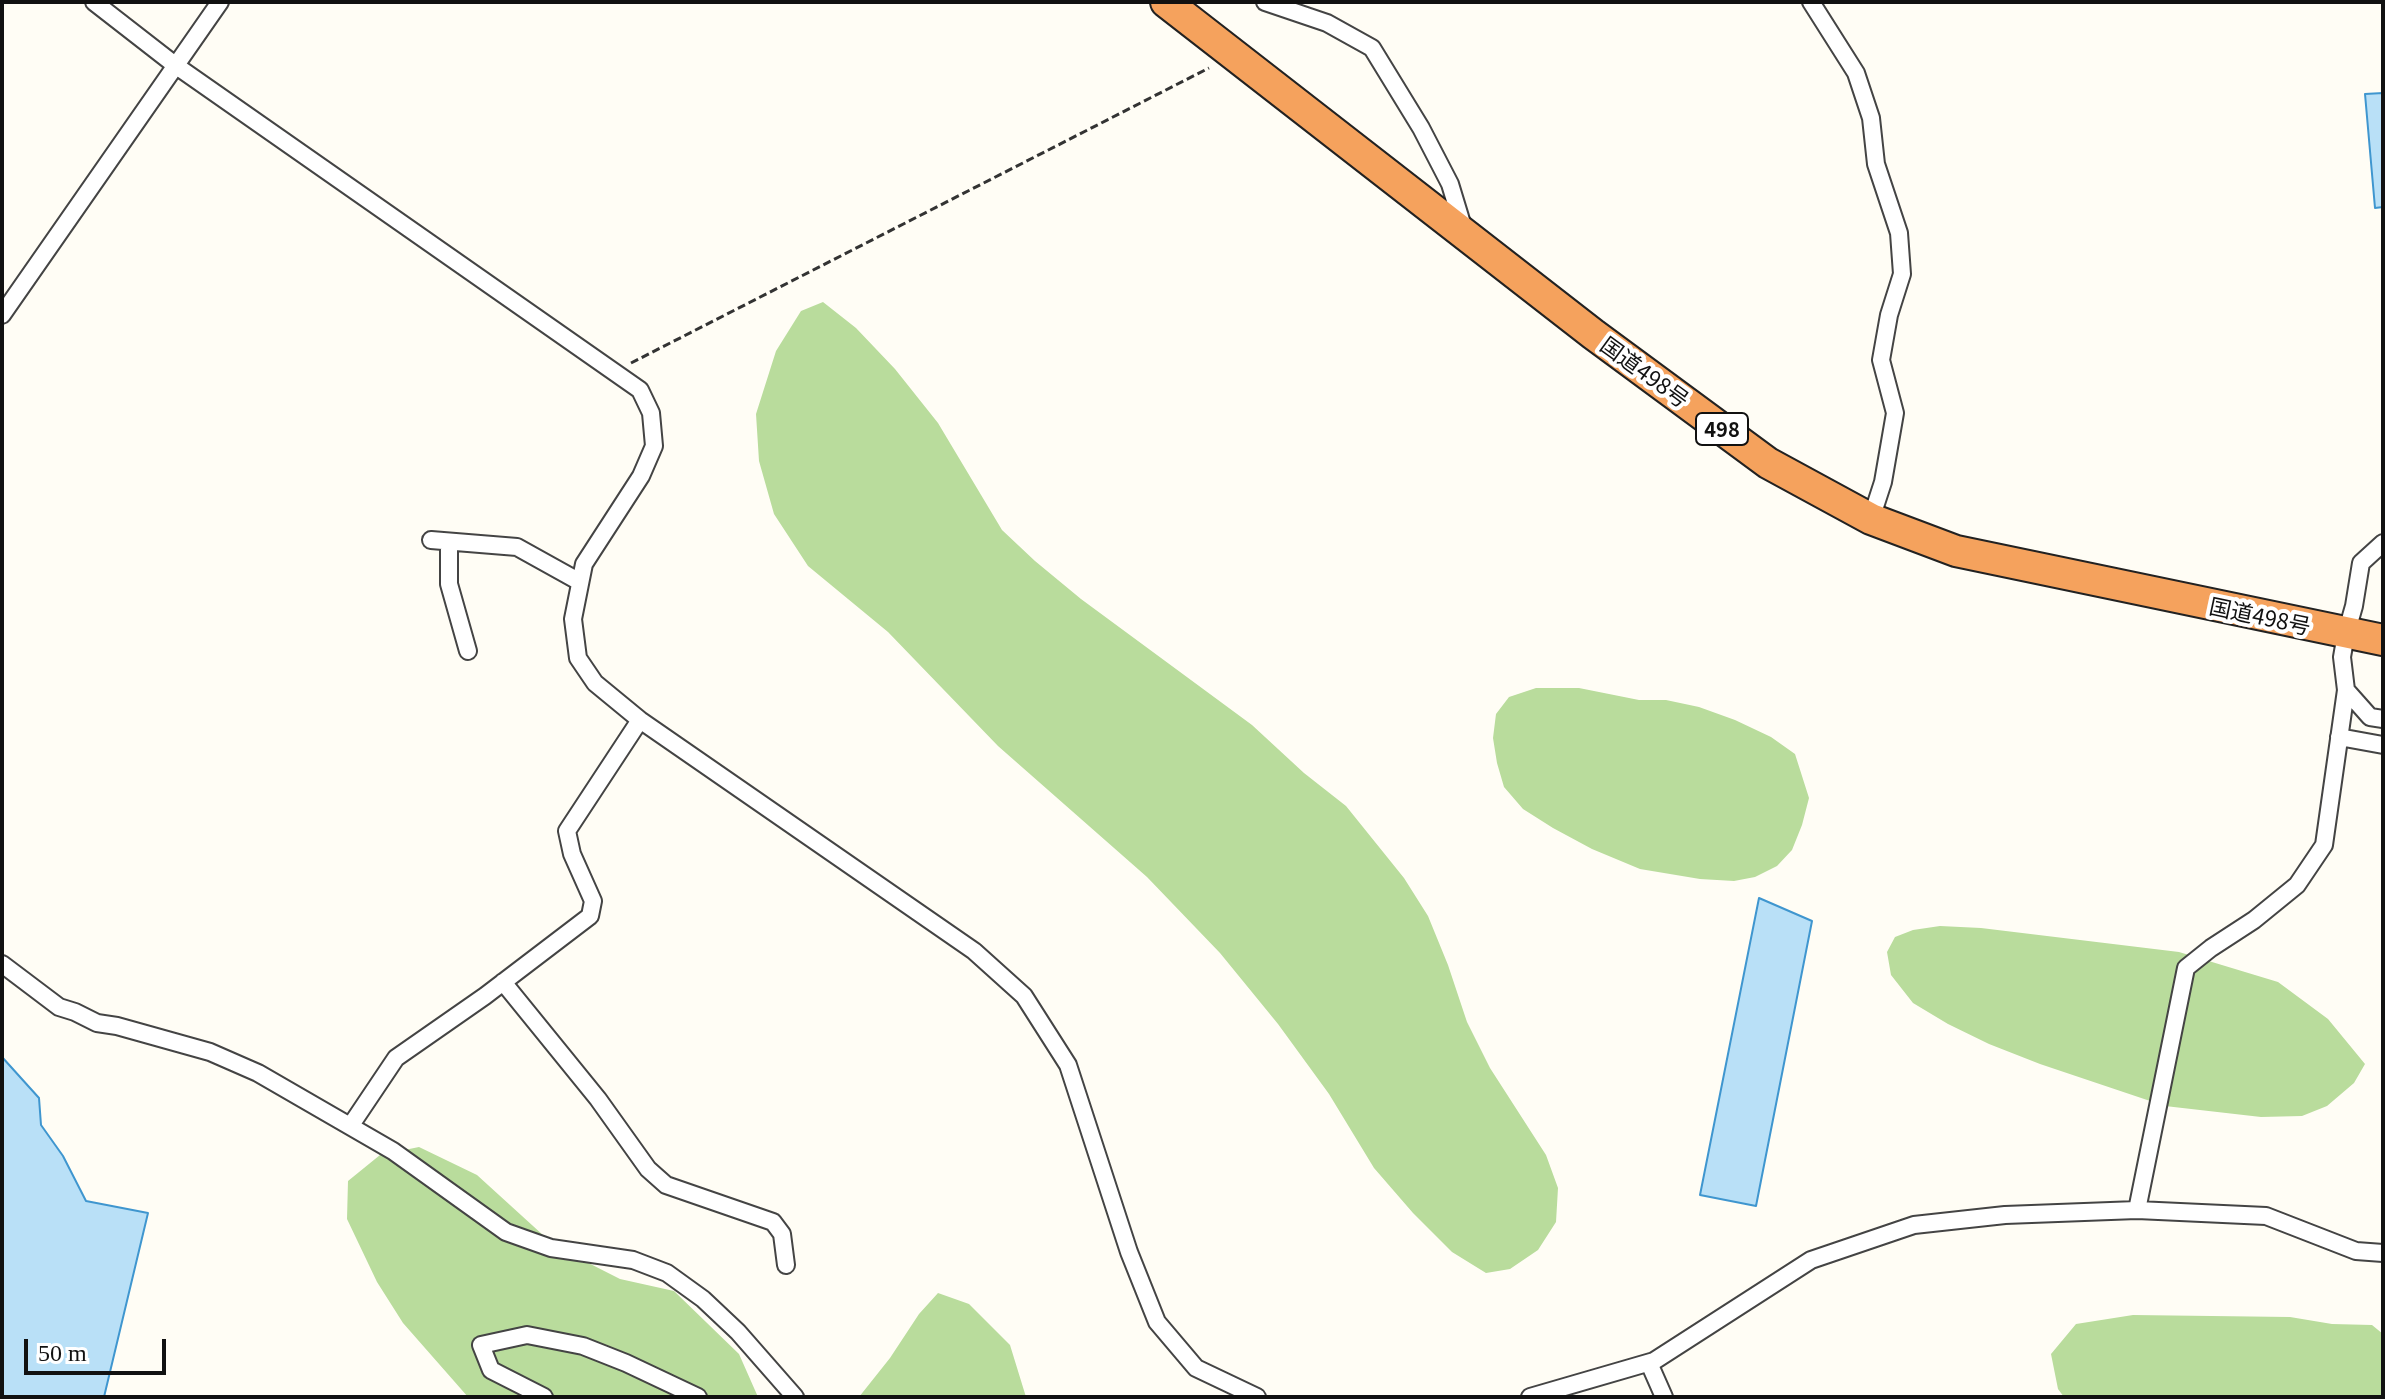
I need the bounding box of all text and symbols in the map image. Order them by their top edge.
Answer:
street label: 国道498号 [1596,331,1694,413]
road number: 498 [1696,413,1748,445]
street label: 国道498号 [2207,592,2313,640]
scale bar [28,1323,170,1373]
text: 50 m [38,1340,87,1366]

